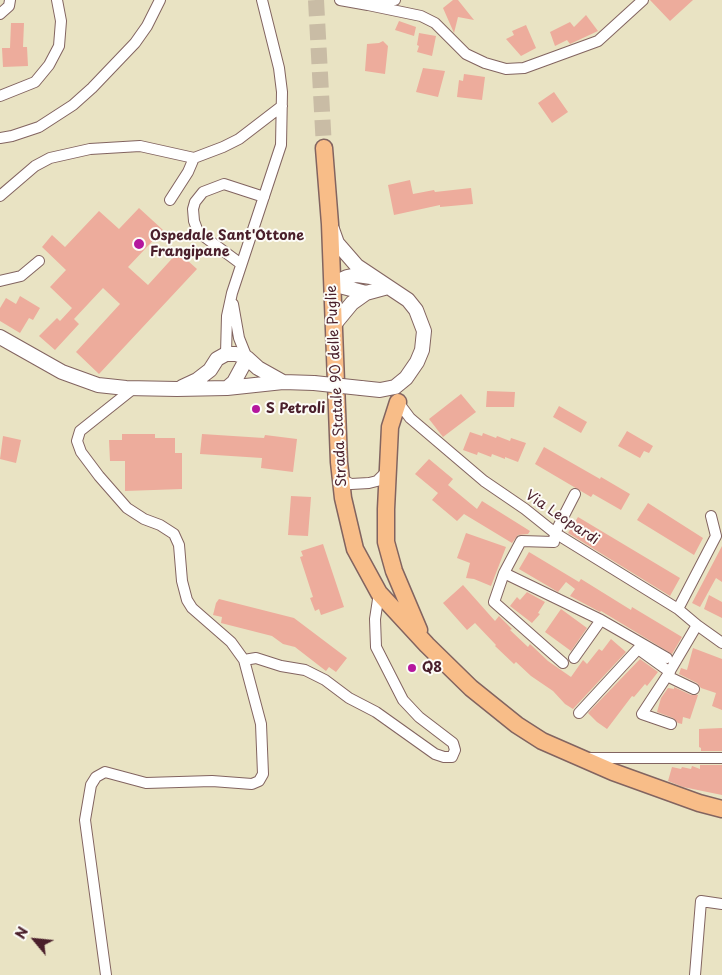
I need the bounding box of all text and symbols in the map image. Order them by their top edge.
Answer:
place label: Ospedale Sant'Ottone Frangipane [150,228,304,260]
marker: Ospedale Sant'Ottone Frangipane [132,237,146,251]
street label: Strada Statale 90 delle Puglie [323,285,351,487]
place label: S Petroli [266,401,325,417]
marker: S Petroli [250,403,262,415]
street label: Via Leopardi [522,487,602,549]
place label: Q8 [422,660,442,676]
marker: Q8 [406,662,418,674]
north arrow [10,915,60,965]
text: N [9,923,33,943]

